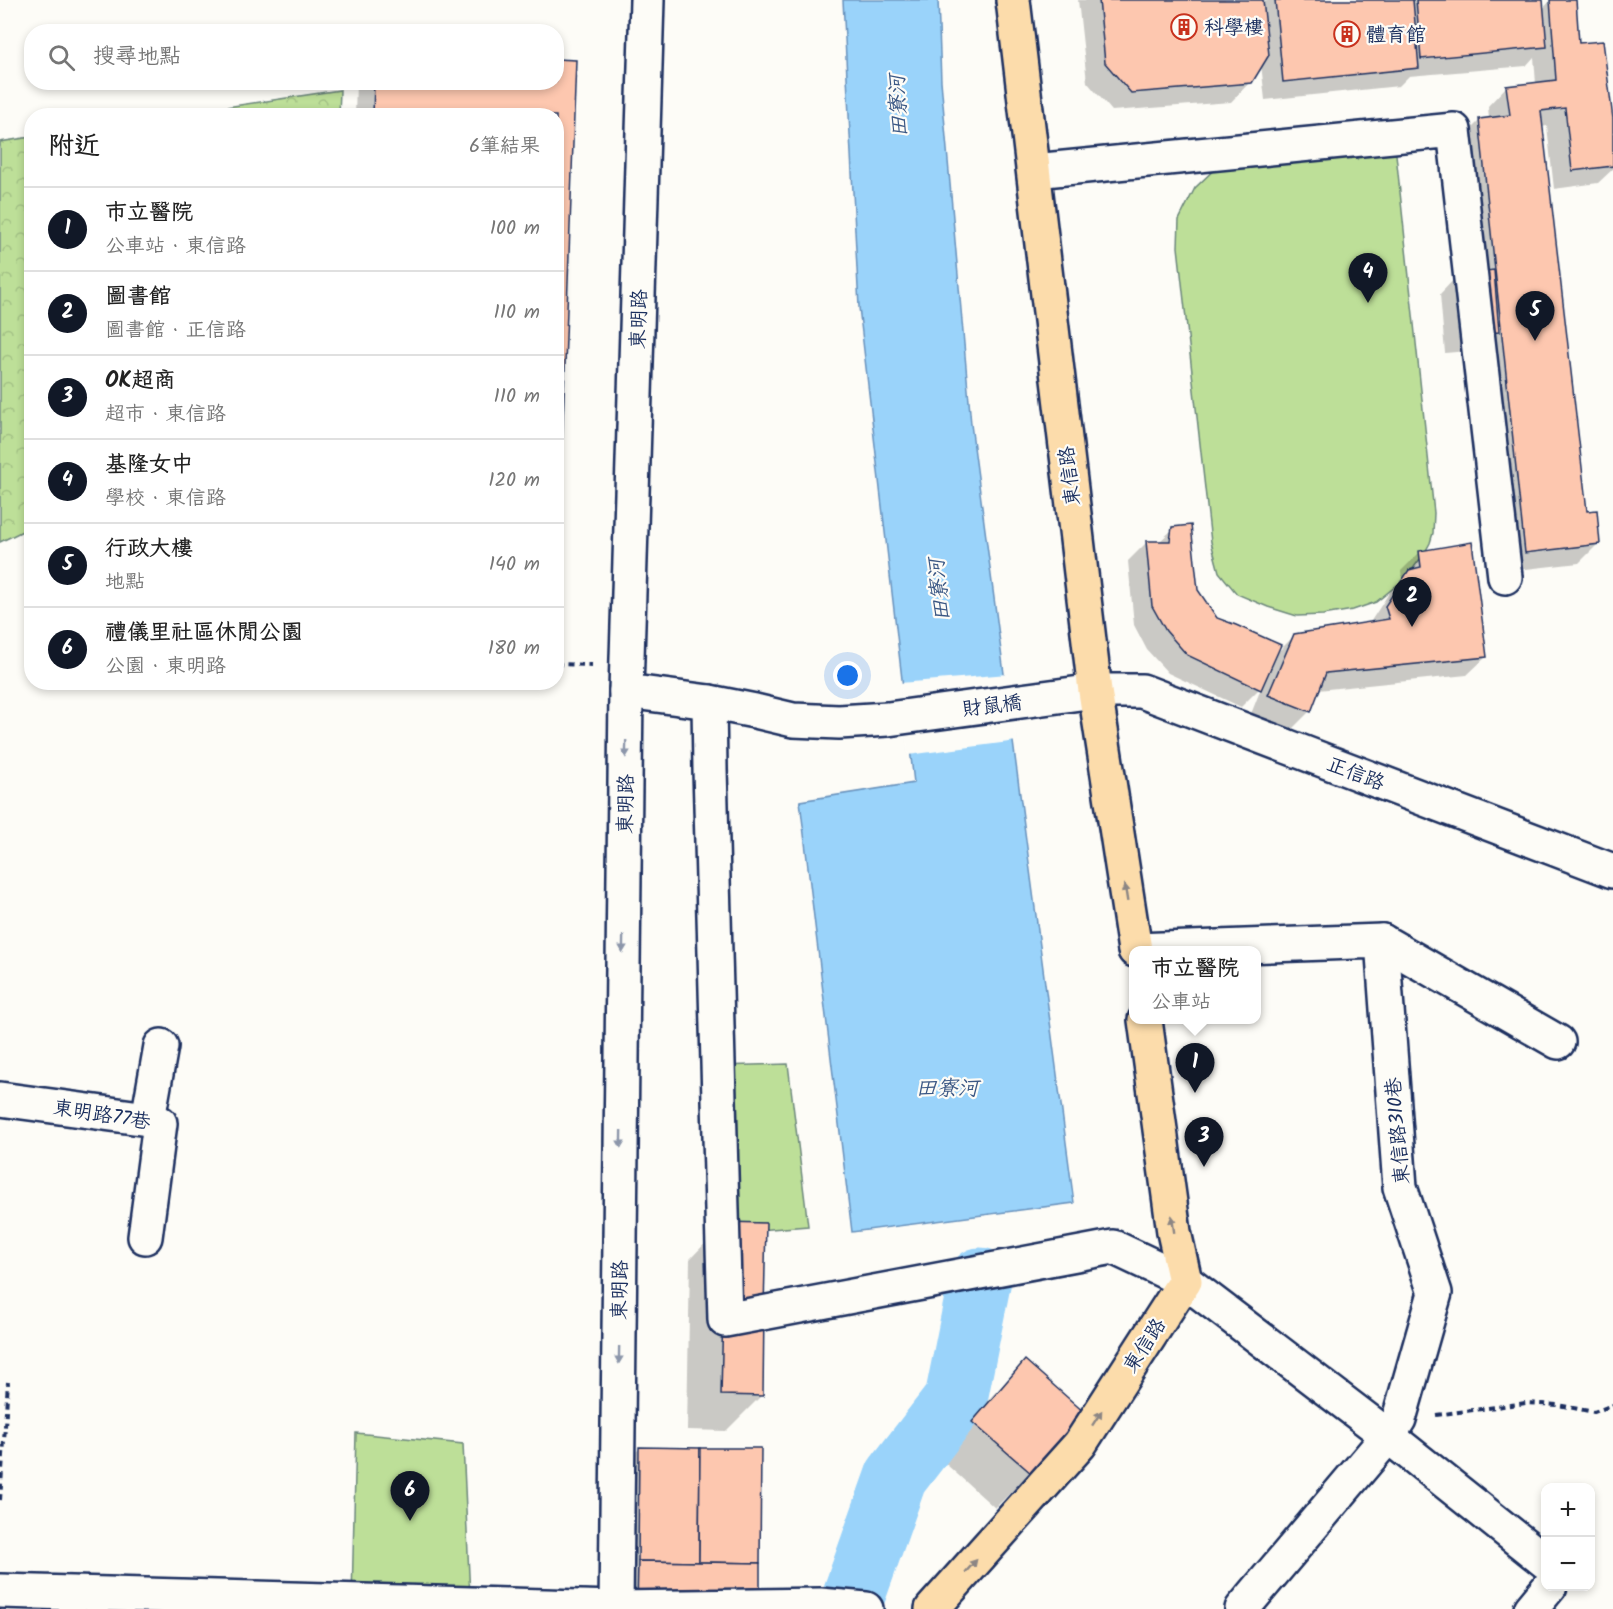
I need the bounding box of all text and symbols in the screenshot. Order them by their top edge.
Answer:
building icon: 科學樓 [1169,12,1199,42]
place label: 科學樓 [1204,13,1264,45]
building icon: 體育館 [1332,19,1362,49]
place label: 體育館 [1366,20,1426,52]
search box [24,24,564,90]
text: 搜尋地點 [93,40,181,75]
icon: search [45,41,78,74]
water label: 田寮河 [881,71,918,138]
text: 附近 [48,126,100,168]
text: 6筆結果 [469,131,540,163]
text: 市立醫院 [105,196,193,231]
text: 1 [64,213,71,245]
text: 100 m [490,213,540,245]
text: 公車站 · 東信路 [105,231,246,263]
pin: 4 [1348,254,1388,303]
text: 圖書館 [105,280,171,315]
street label: 東明路 [623,288,657,350]
pin: 5 [1516,292,1555,341]
text: 2 [62,297,73,329]
text: 110 m [494,297,540,329]
text: 圖書館 · 正信路 [105,315,246,347]
text: OK超商 [105,364,176,399]
text: 3 [62,381,73,413]
text: 110 m [494,381,540,413]
text: 超市 · 東信路 [105,399,226,431]
street label: 東信路 [1051,443,1091,507]
text: 基隆女中 [105,448,193,483]
text: 4 [62,465,73,497]
text: 120 m [488,465,540,497]
text: 學校 · 東信路 [105,483,226,515]
text: 行政大樓 [105,532,193,567]
text: 5 [62,549,73,581]
text: 140 m [489,549,540,581]
water label: 田寮河 [920,554,960,623]
text: 地點 [105,567,145,599]
pin: 2 [1392,578,1432,627]
text: 禮儀里社區休閒公園 [105,616,303,651]
text: 6 [62,633,73,665]
text: 180 m [488,633,540,665]
text: 公園 · 東明路 [105,651,226,683]
your location [833,661,862,690]
street label: 財鼠橋 [961,687,1024,727]
one-way arrow [621,740,631,759]
street label: 正信路 [1322,749,1390,801]
street label: 東明路 [610,773,644,834]
one-way arrow [1122,883,1131,902]
one-way arrow [619,935,628,954]
popup [1129,946,1261,1024]
text: 市立醫院 [1151,952,1239,987]
text: 公車站 [1151,987,1211,1019]
pin: 1 [1176,1044,1214,1093]
water label: 田寮河 [916,1073,981,1106]
street label: 東信路310巷 [1378,1075,1420,1186]
street label: 東明路77巷 [51,1092,154,1140]
pin: 3 [1184,1118,1224,1167]
one-way arrow [616,1130,626,1149]
one-way arrow [1168,1214,1177,1233]
street label: 東明路 [604,1259,638,1320]
street label: 東信路 [1116,1311,1176,1380]
one-way arrow [614,1346,624,1365]
one-way arrow [1092,1409,1103,1426]
pin: 6 [390,1472,430,1521]
map controls [1541,1483,1595,1591]
button: + [1541,1483,1595,1537]
button: − [1541,1537,1595,1591]
one-way arrow [964,1558,978,1573]

